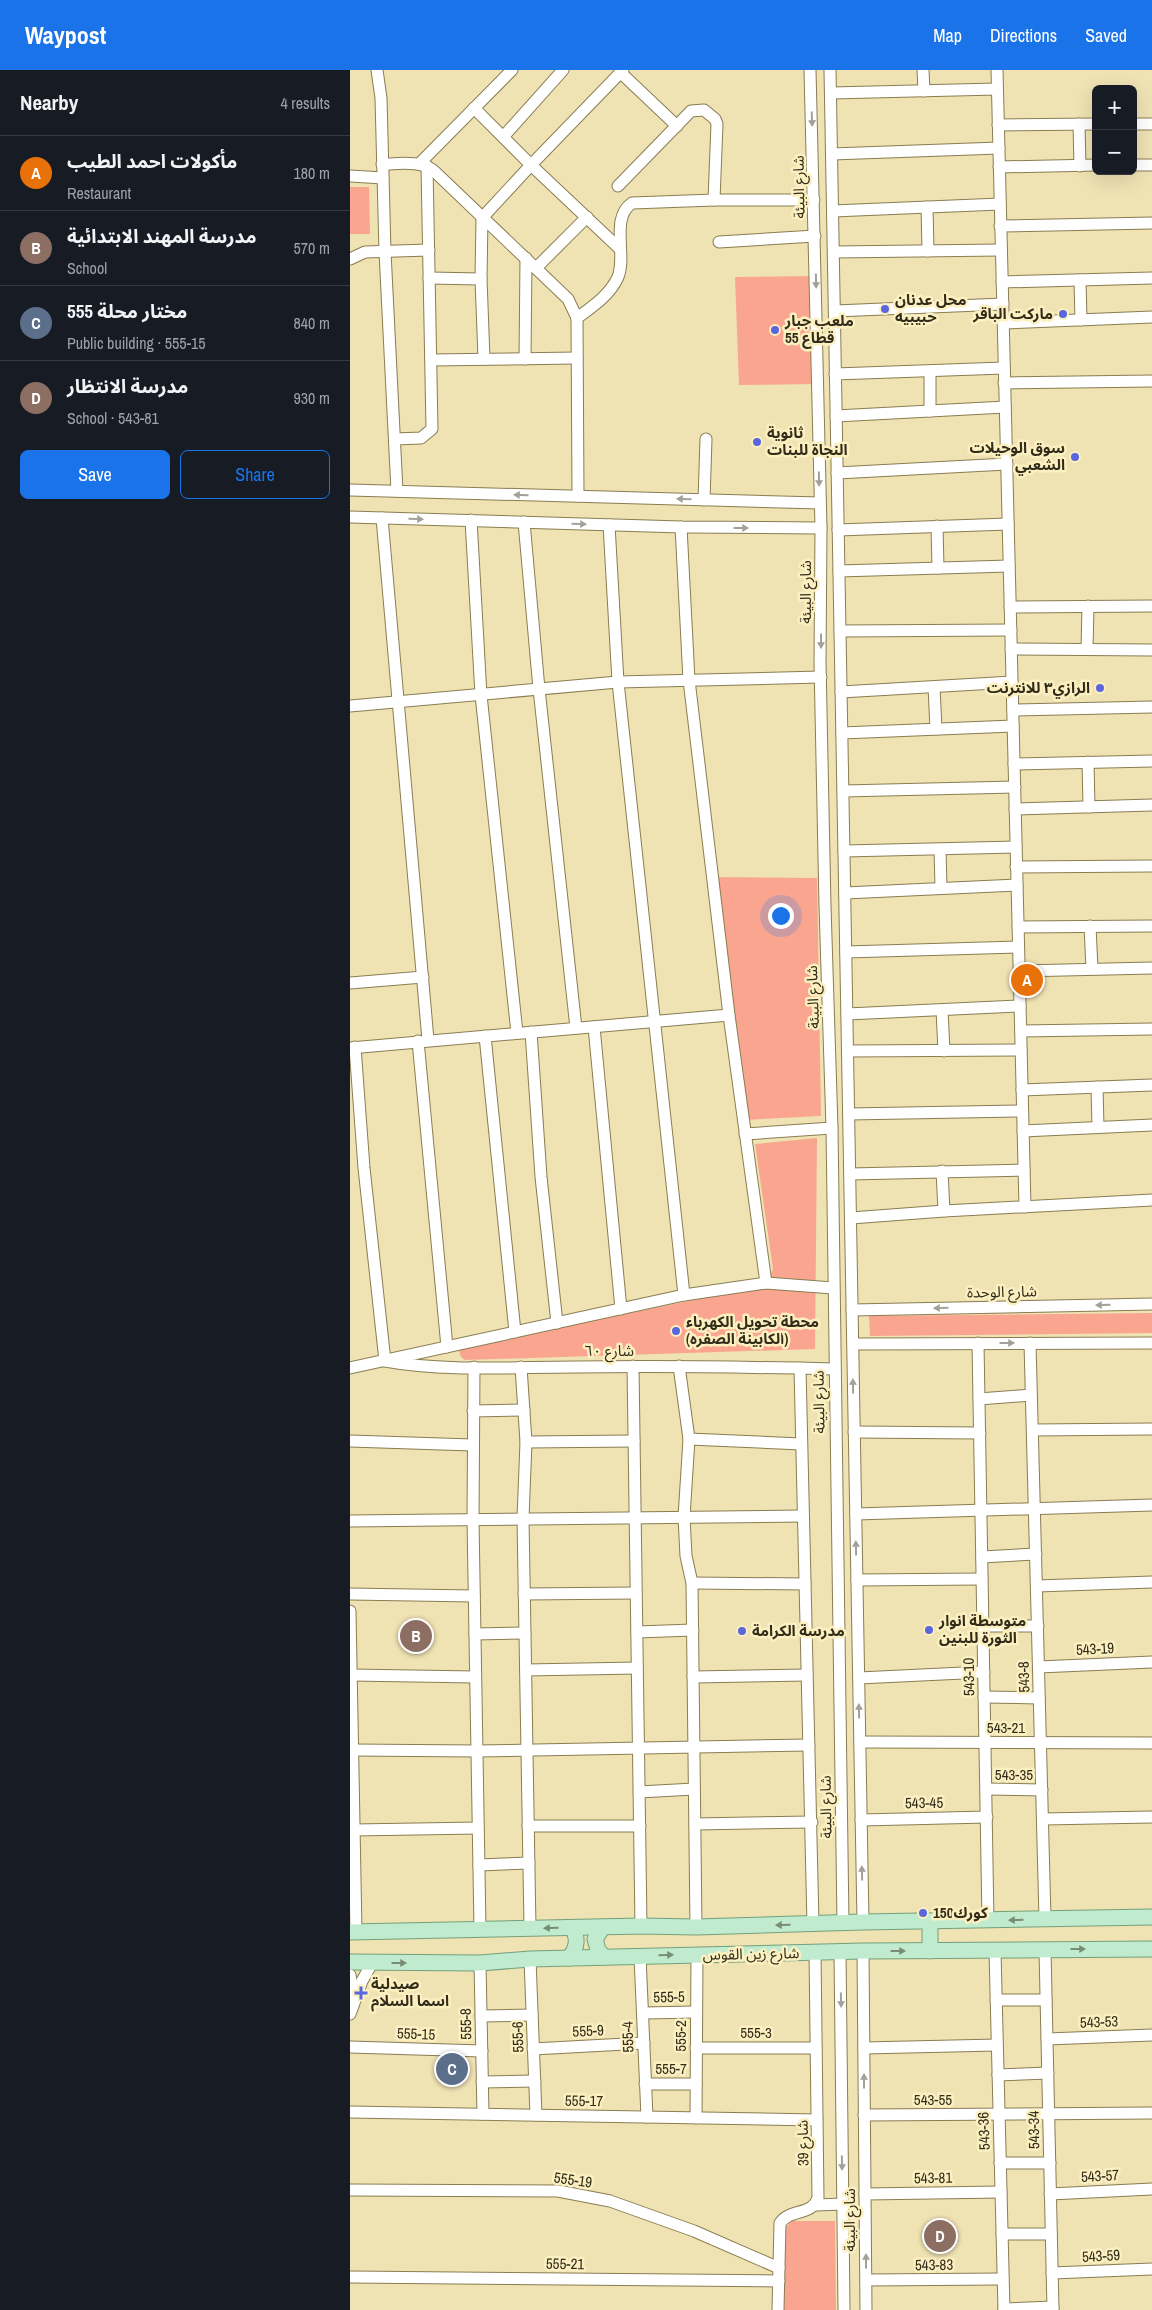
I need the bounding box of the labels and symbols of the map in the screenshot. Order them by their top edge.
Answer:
one-way arrow [809,111,817,127]
street label: شارع البيئة [787,155,812,219]
one-way arrow [812,273,820,289]
place label: محل عدنان حبيبيه [895,289,966,327]
marker: محل عدنان حبيبيه [879,303,891,315]
place label: ماركت الباقر [972,303,1053,324]
marker: ماركت الباقر [1057,308,1069,320]
place label: ملعب جبار قطاع 55 [784,310,854,349]
marker: ملعب جبار قطاع 55 [769,324,781,336]
place label: ثانوية النجاة للبنات [767,422,848,460]
marker: ثانوية النجاة للبنات [751,436,763,448]
place label: سوق الوحيلات الشعبي [969,437,1065,476]
marker: سوق الوحيلات الشعبي [1069,451,1081,463]
one-way arrow [816,471,824,487]
one-way arrow [513,491,529,499]
one-way arrow [675,495,691,503]
one-way arrow [408,515,424,523]
one-way arrow [571,520,587,528]
one-way arrow [733,524,749,532]
street label: شارع البيئة [795,560,818,624]
one-way arrow [816,633,824,649]
place label: الرازي٣ للانترنت [987,677,1090,699]
marker: الرازي٣ للانترنت [1094,682,1106,694]
your location [768,903,794,929]
pin: A [1011,961,1043,999]
street label: شارع البيئة [801,965,826,1029]
street label: شارع الوحدة [967,1280,1037,1305]
one-way arrow [1095,1301,1111,1309]
one-way arrow [933,1304,949,1312]
place label: محطة تحويل الكهرباء (الكابينة الصفره) [686,1311,819,1349]
marker: محطة تحويل الكهرباء (الكابينة الصفره) [670,1325,682,1337]
one-way arrow [999,1339,1015,1347]
street label: شارع ٦٠ [584,1340,634,1363]
street label: شارع البيئة [807,1370,832,1434]
one-way arrow [849,1378,857,1394]
one-way arrow [852,1540,860,1556]
place label: متوسطة انوار الثورة للبنين [938,1610,1026,1648]
pin: B [400,1617,432,1655]
place label: مدرسة الكرامة [752,1620,845,1641]
marker: متوسطة انوار الثورة للبنين [923,1624,935,1636]
marker: مدرسة الكرامة [736,1625,748,1637]
street label: 543-19 [1075,1637,1115,1660]
street label: 543-10 [958,1658,979,1696]
street label: 543-8 [1012,1661,1035,1693]
one-way arrow [855,1703,863,1719]
street label: 543-21 [987,1717,1025,1738]
street label: 543-35 [995,1764,1033,1785]
street label: شارع البيئة [814,1775,839,1839]
street label: 543-45 [905,1792,943,1813]
one-way arrow [858,1865,866,1881]
place label: كورك150 [933,1902,988,1923]
marker: كورك150 [917,1907,929,1919]
one-way arrow [1008,1916,1024,1924]
one-way arrow [775,1921,791,1929]
one-way arrow [543,1924,559,1932]
street label: شارع زين القوس [702,1942,800,1967]
one-way arrow [1071,1945,1087,1953]
one-way arrow [891,1947,907,1955]
one-way arrow [658,1951,674,1959]
one-way arrow [391,1959,407,1967]
place label: صيدلية اسما السلام [371,1973,449,2012]
street label: 555-5 [653,1986,685,2007]
marker: صيدلية اسما السلام [355,1987,367,1999]
one-way arrow [837,1993,845,2009]
street label: 555-8 [455,2008,476,2040]
street label: 543-53 [1079,2010,1119,2033]
street label: 555-9 [572,2019,604,2042]
street label: 555-2 [670,2020,691,2052]
street label: 555-6 [506,2021,529,2053]
street label: 555-4 [616,2021,639,2053]
street label: 555-15 [397,2022,436,2045]
street label: 555-3 [740,2022,772,2043]
pin: C [436,2050,468,2088]
street label: 555-7 [655,2058,687,2079]
one-way arrow [860,2073,868,2089]
street label: 543-55 [914,2089,952,2110]
street label: 555-17 [565,2090,603,2111]
street label: 543-36 [972,2111,995,2151]
street label: 543-34 [1023,2111,1044,2149]
street label: شارع 39 [792,2119,815,2166]
one-way arrow [839,2155,847,2171]
street label: 543-57 [1080,2164,1120,2187]
street label: 555-19 [553,2166,594,2193]
street label: 543-81 [914,2167,952,2188]
street label: شارع البيئة [839,2188,862,2252]
pin: D [924,2217,956,2255]
street label: 543-59 [1081,2244,1121,2267]
street label: 555-21 [546,2253,584,2274]
one-way arrow [862,2253,870,2269]
street label: 543-83 [915,2254,953,2275]

